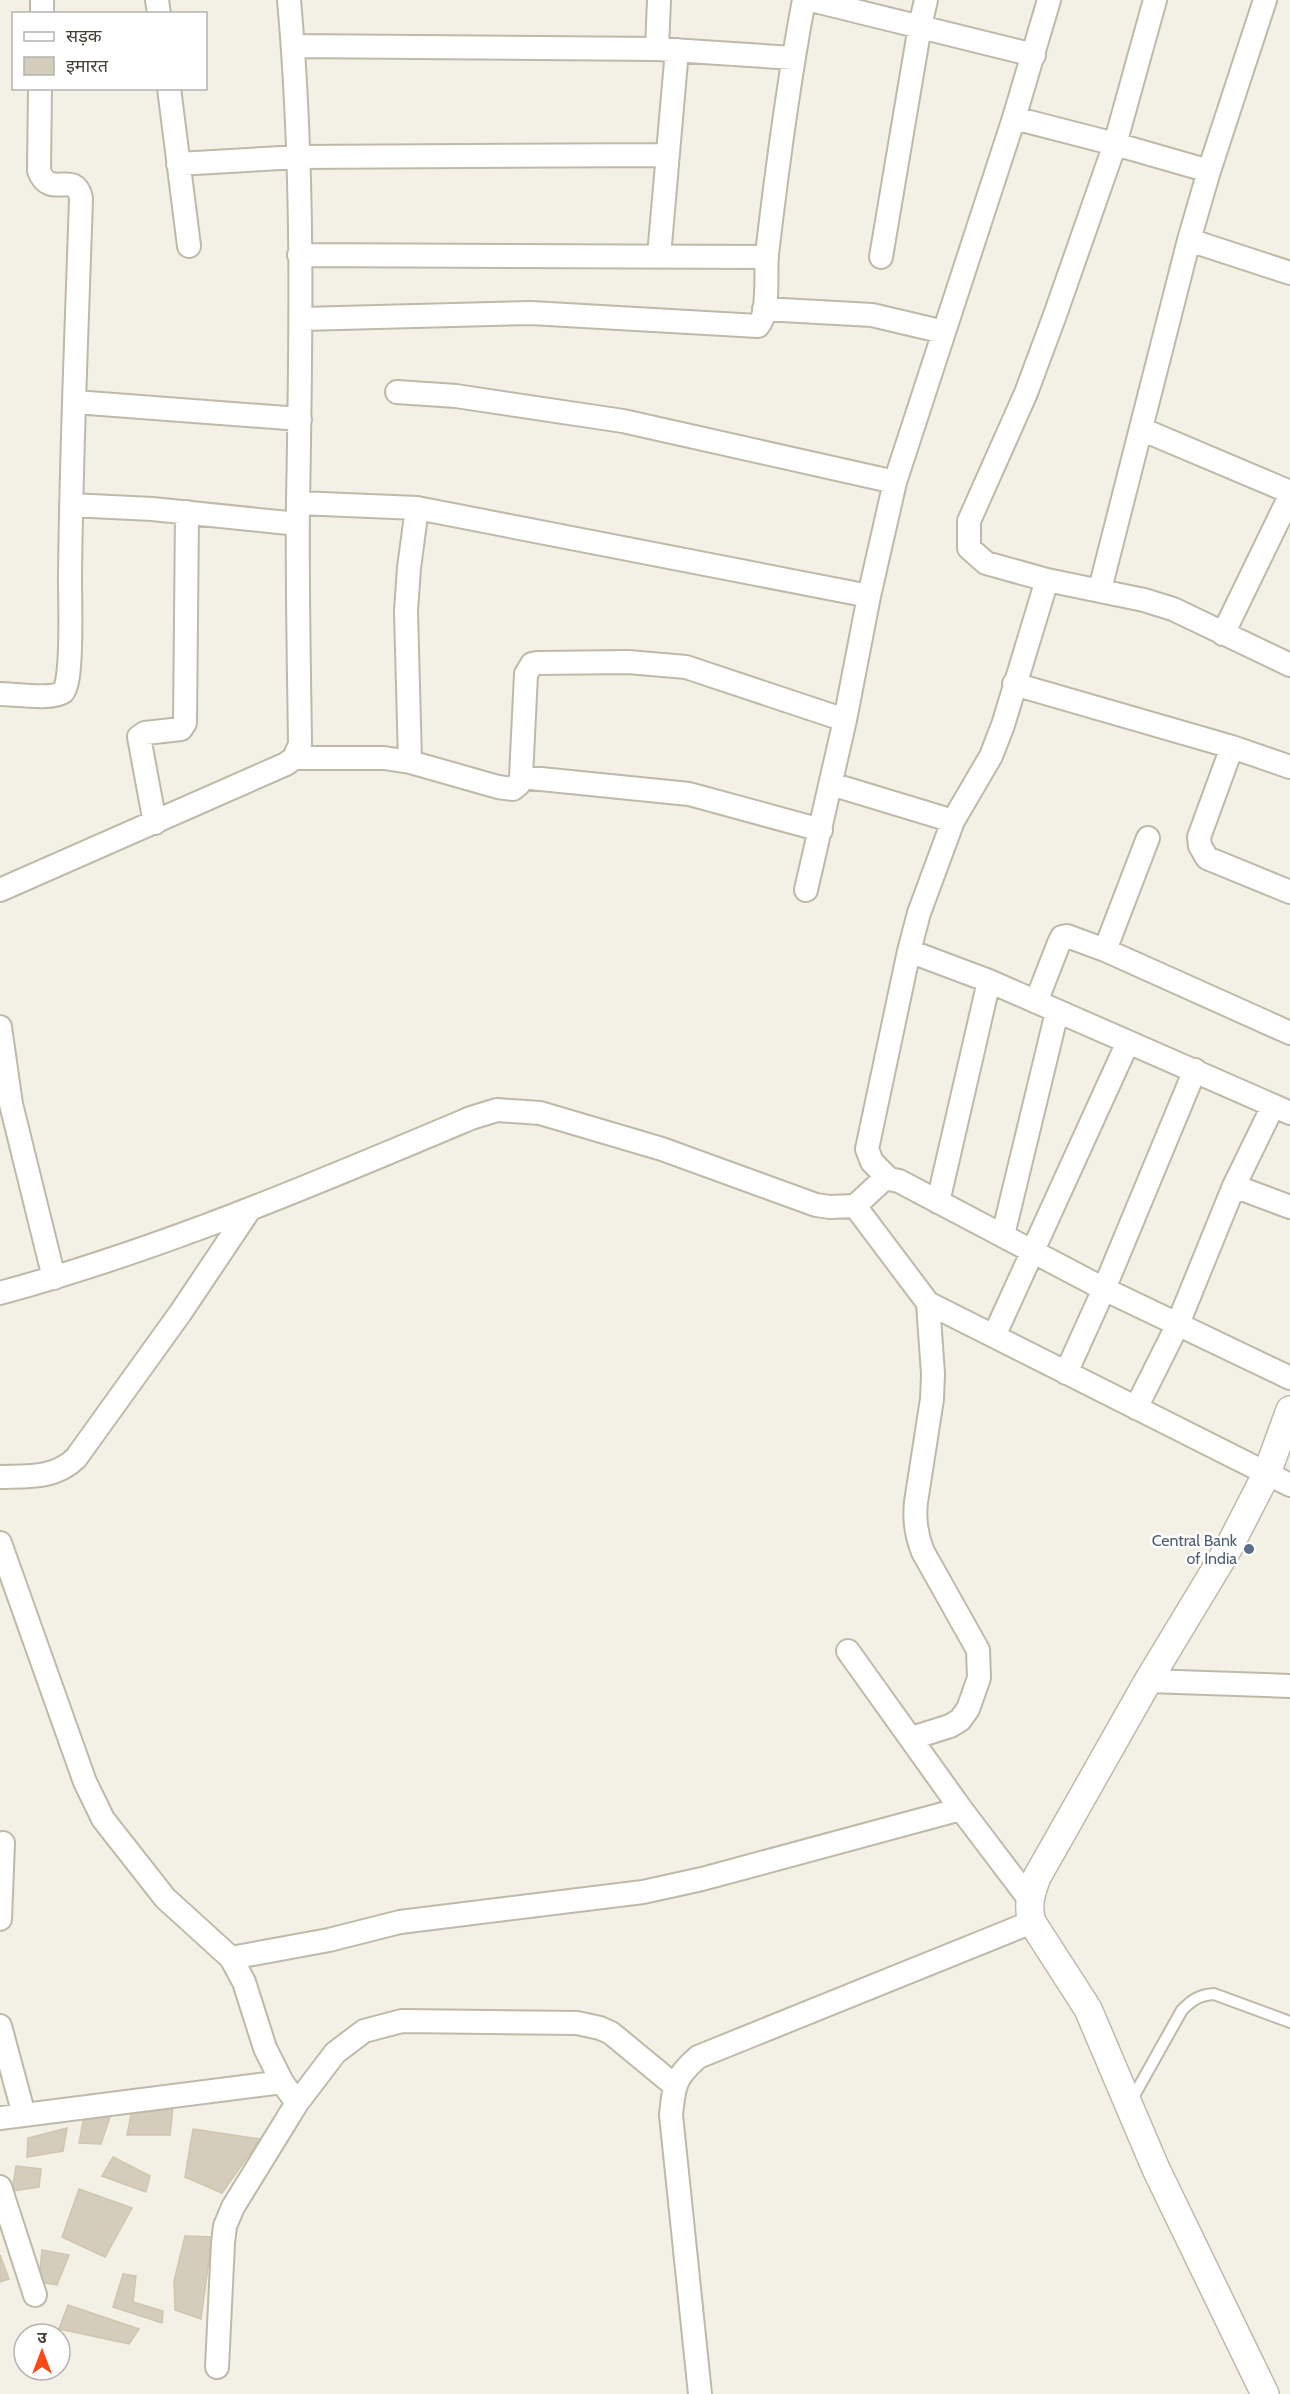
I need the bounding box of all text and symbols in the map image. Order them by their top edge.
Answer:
legend [12,12,207,90]
text: सड़क [66,25,103,47]
text: इमारत [66,55,109,77]
place label: Central Bank of India [1152,1531,1238,1568]
marker: Central Bank of India [1242,1542,1256,1556]
north arrow [12,2322,72,2382]
text: उ [37,2328,47,2347]

